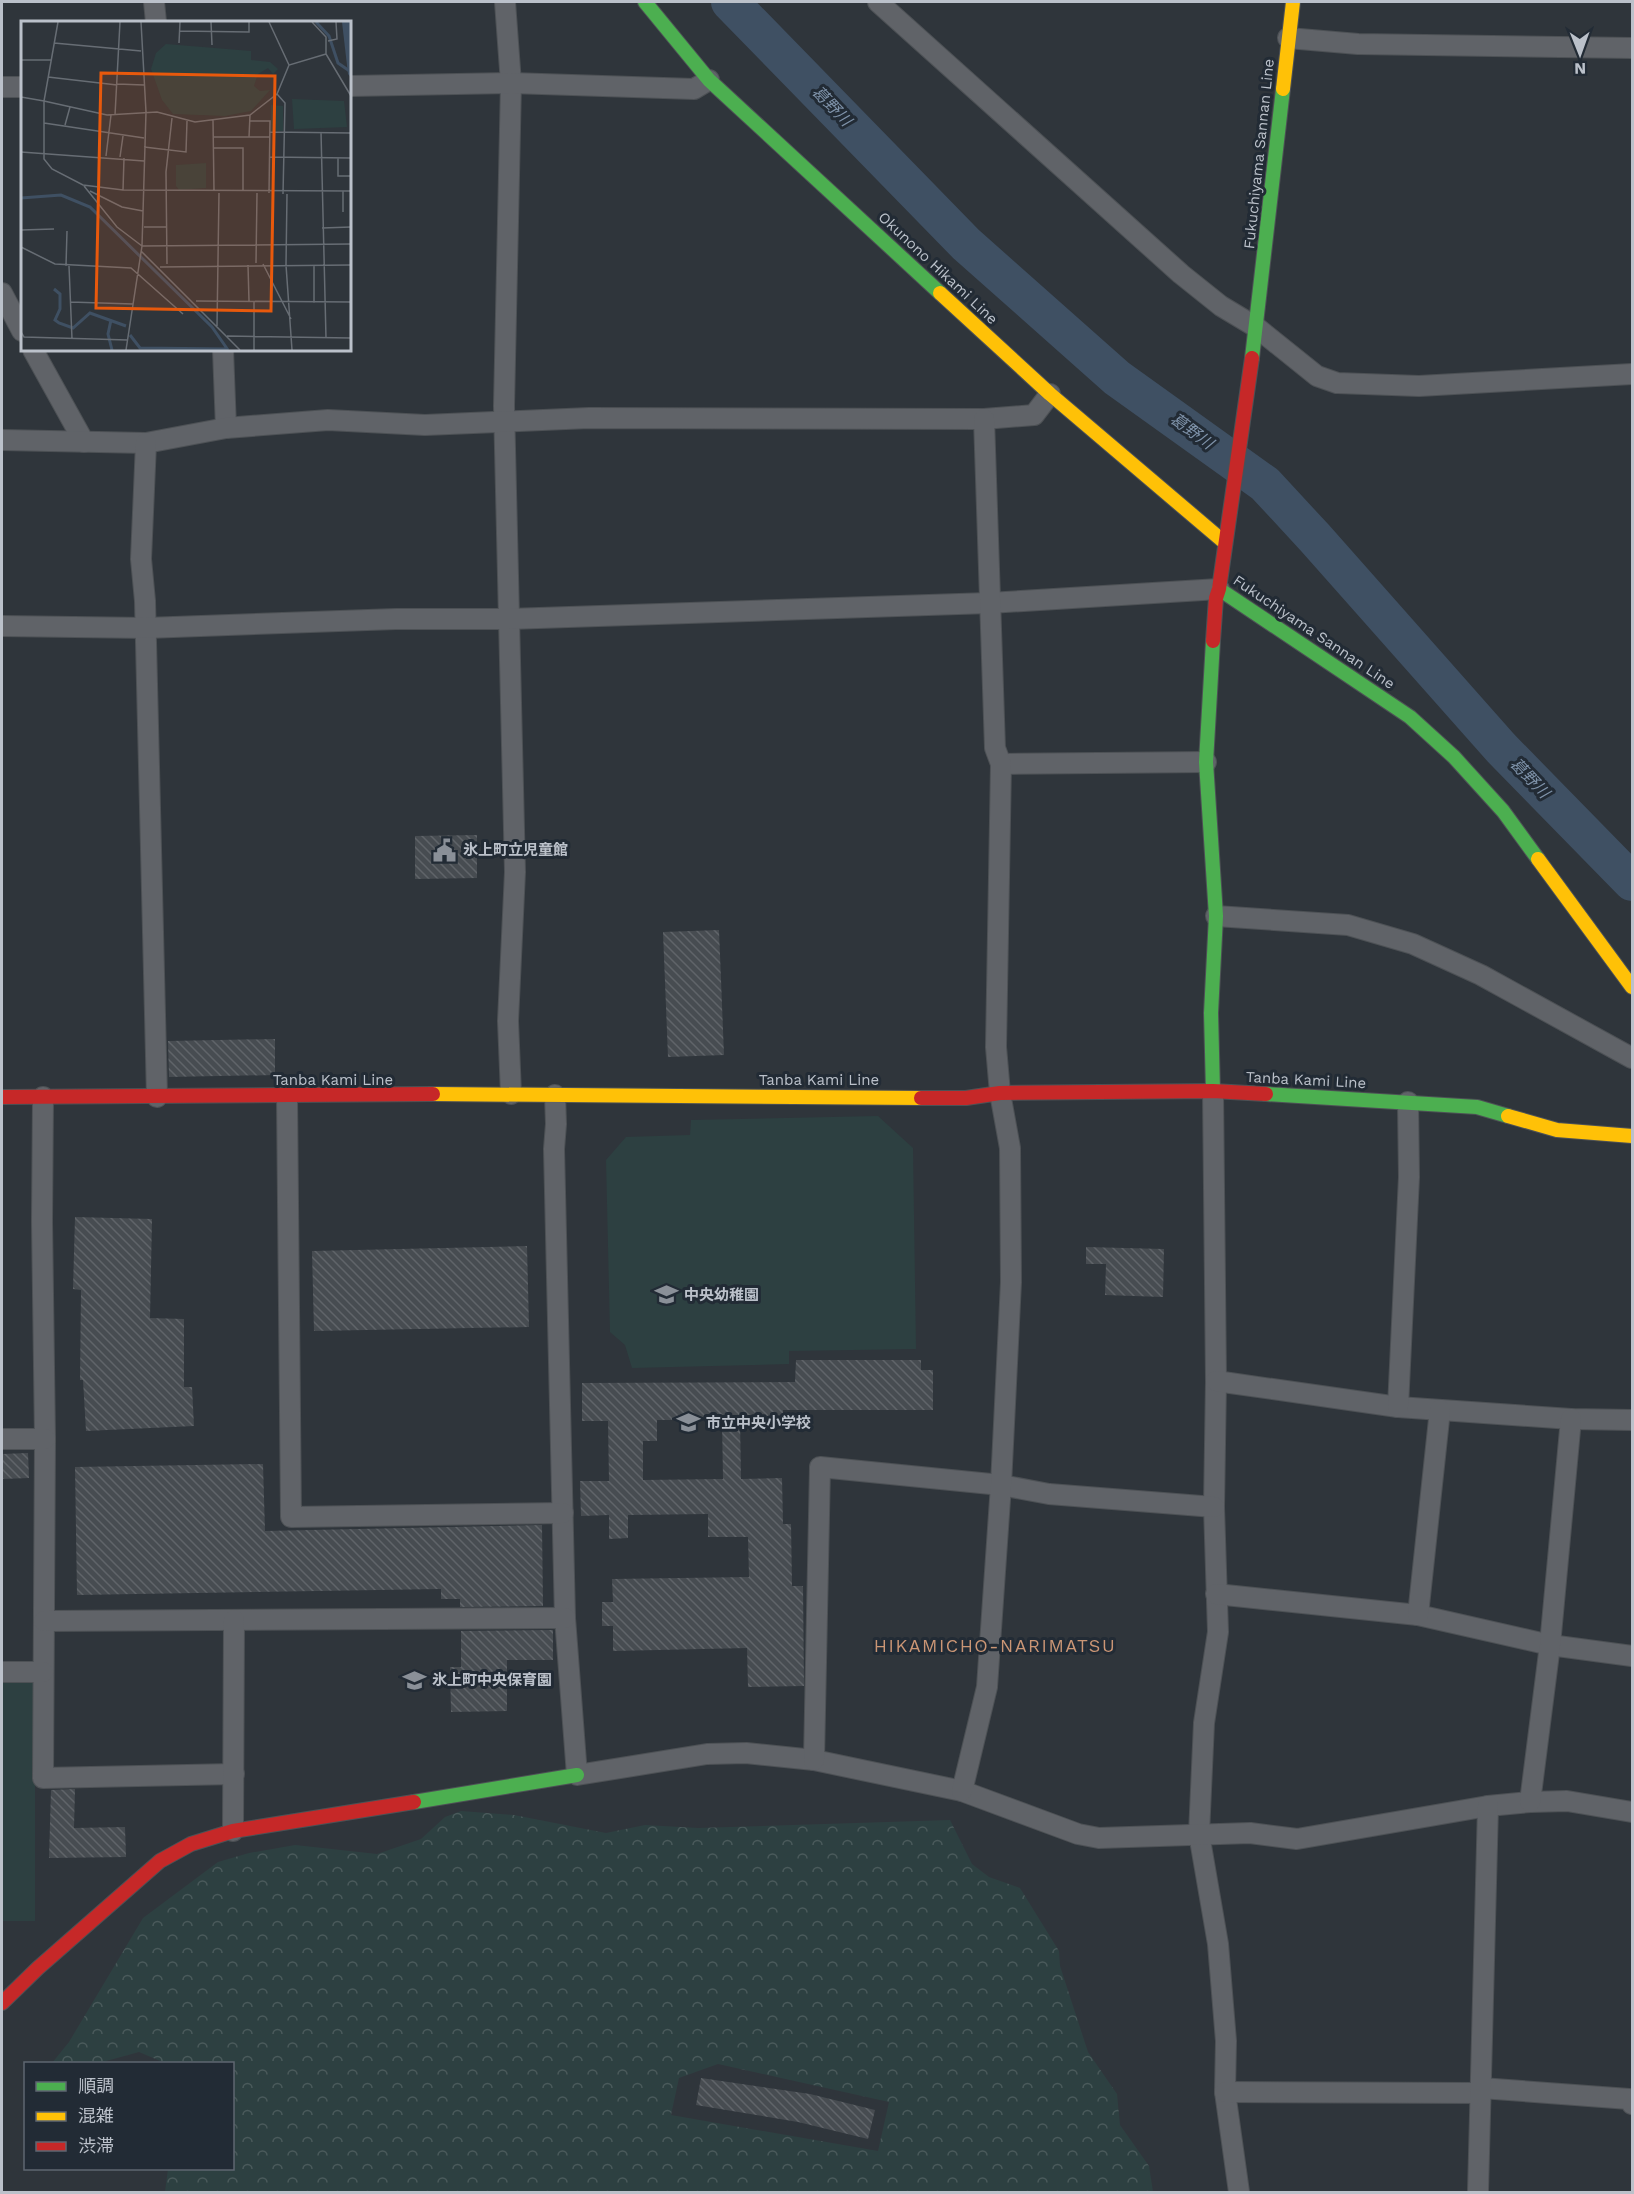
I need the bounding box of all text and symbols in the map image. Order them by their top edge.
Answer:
inset map [21,21,351,351]
north arrow [1550,24,1610,84]
street label: Fukuchiyama Sannan Line [1240,58,1278,250]
text: N [1574,59,1586,78]
water label: 葛野川 [808,82,857,131]
street label: Okunono Hikami Line [875,208,1001,328]
water label: 葛野川 [1167,409,1219,454]
street label: Fukuchiyama Sannan Line [1230,571,1398,693]
water label: 葛野川 [1506,754,1555,803]
public building icon: 氷上町立児童館 [432,837,458,863]
place label: 氷上町立児童館 [463,841,568,859]
street label: Tanba Kami Line [1245,1068,1367,1092]
street label: Tanba Kami Line [273,1071,393,1089]
street label: Tanba Kami Line [759,1071,879,1089]
school or university icon: 中央幼稚園 [653,1282,679,1308]
place label: 中央幼稚園 [684,1286,759,1304]
school or university icon: 市立中央小学校 [675,1410,701,1436]
place label: 市立中央小学校 [706,1414,811,1432]
district label: HIKAMICHO-NARIMATSU [874,1635,1116,1656]
school or university icon: 氷上町中央保育園 [401,1667,427,1693]
place label: 氷上町中央保育園 [432,1671,552,1689]
legend [24,2062,234,2170]
text: 順調 [78,2075,114,2096]
text: 混雑 [78,2105,114,2126]
text: 渋滞 [78,2135,114,2156]

